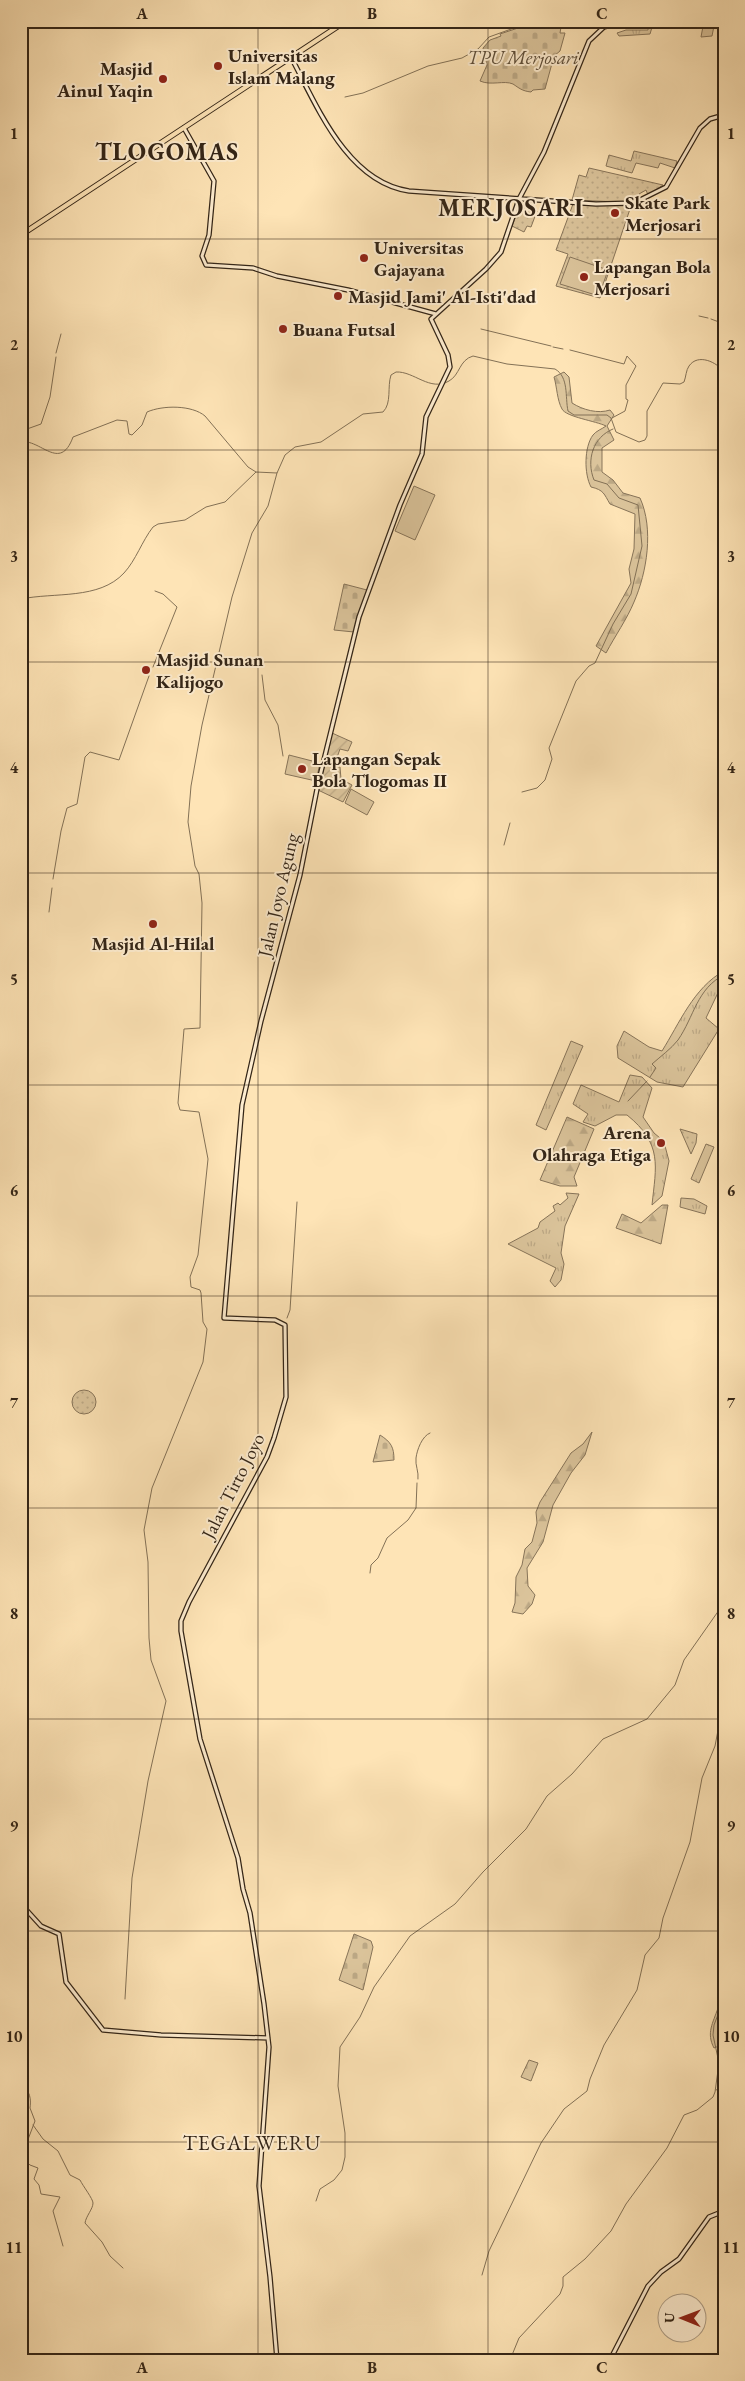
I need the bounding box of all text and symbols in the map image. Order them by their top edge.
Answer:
text: A [135,3,148,24]
text: B [367,3,377,24]
text: C [596,3,608,24]
place label: Universitas Islam Malang [228,43,335,90]
park label: TPU Merjosari [467,45,580,70]
place label: Masjid Ainul Yaqin [56,56,153,103]
marker: Universitas Islam Malang [212,60,224,72]
marker: Masjid Ainul Yaqin [157,73,169,85]
text: 1 [10,123,18,144]
text: 1 [727,123,735,144]
district label: TLOGOMAS [95,136,239,167]
place label: Skate Park Merjosari [625,190,711,237]
district label: MERJOSARI [438,192,584,223]
marker: Skate Park Merjosari [609,207,621,219]
place label: Universitas Gajayana [374,235,464,282]
marker: Universitas Gajayana [358,252,370,264]
place label: Lapangan Bola Merjosari [594,254,712,301]
marker: Lapangan Bola Merjosari [578,271,590,283]
place label: Masjid Jami' Al-Isti'dad [348,284,537,309]
marker: Masjid Jami' Al-Isti'dad [332,290,344,302]
place label: Buana Futsal [293,317,396,342]
marker: Buana Futsal [277,323,289,335]
text: 2 [10,334,19,355]
text: 2 [727,334,736,355]
text: 3 [10,546,18,567]
text: 3 [727,546,735,567]
place label: Masjid Sunan Kalijogo [156,647,264,694]
marker: Masjid Sunan Kalijogo [140,664,152,676]
place label: Lapangan Sepak Bola Tlogomas II [312,746,447,793]
text: 4 [10,757,19,778]
text: 4 [727,757,736,778]
marker: Lapangan Sepak Bola Tlogomas II [296,763,308,775]
street label: Jalan Joyo Agung [251,830,305,961]
marker: Masjid Al-Hilal [147,918,159,930]
place label: Masjid Al-Hilal [92,931,215,956]
text: 5 [10,969,18,990]
text: 5 [727,969,735,990]
place label: Arena Olahraga Etiga [533,1120,652,1167]
marker: Arena Olahraga Etiga [655,1137,667,1149]
text: 6 [10,1180,19,1201]
text: 6 [727,1180,736,1201]
text: 7 [10,1392,19,1413]
text: 7 [727,1392,736,1413]
street label: Jalan Tirto Joyo [195,1429,270,1545]
text: 8 [10,1603,18,1624]
text: 8 [727,1603,735,1624]
text: 9 [10,1815,19,1836]
text: 9 [727,1815,736,1836]
text: 10 [6,2026,23,2047]
text: 10 [723,2026,740,2047]
district label: TEGALWERU [183,2129,321,2156]
text: 11 [6,2237,22,2258]
text: 11 [723,2237,739,2258]
north arrow [658,2294,708,2344]
text: U [660,2312,678,2323]
text: A [135,2357,148,2378]
text: B [367,2357,377,2378]
text: C [596,2357,608,2378]

